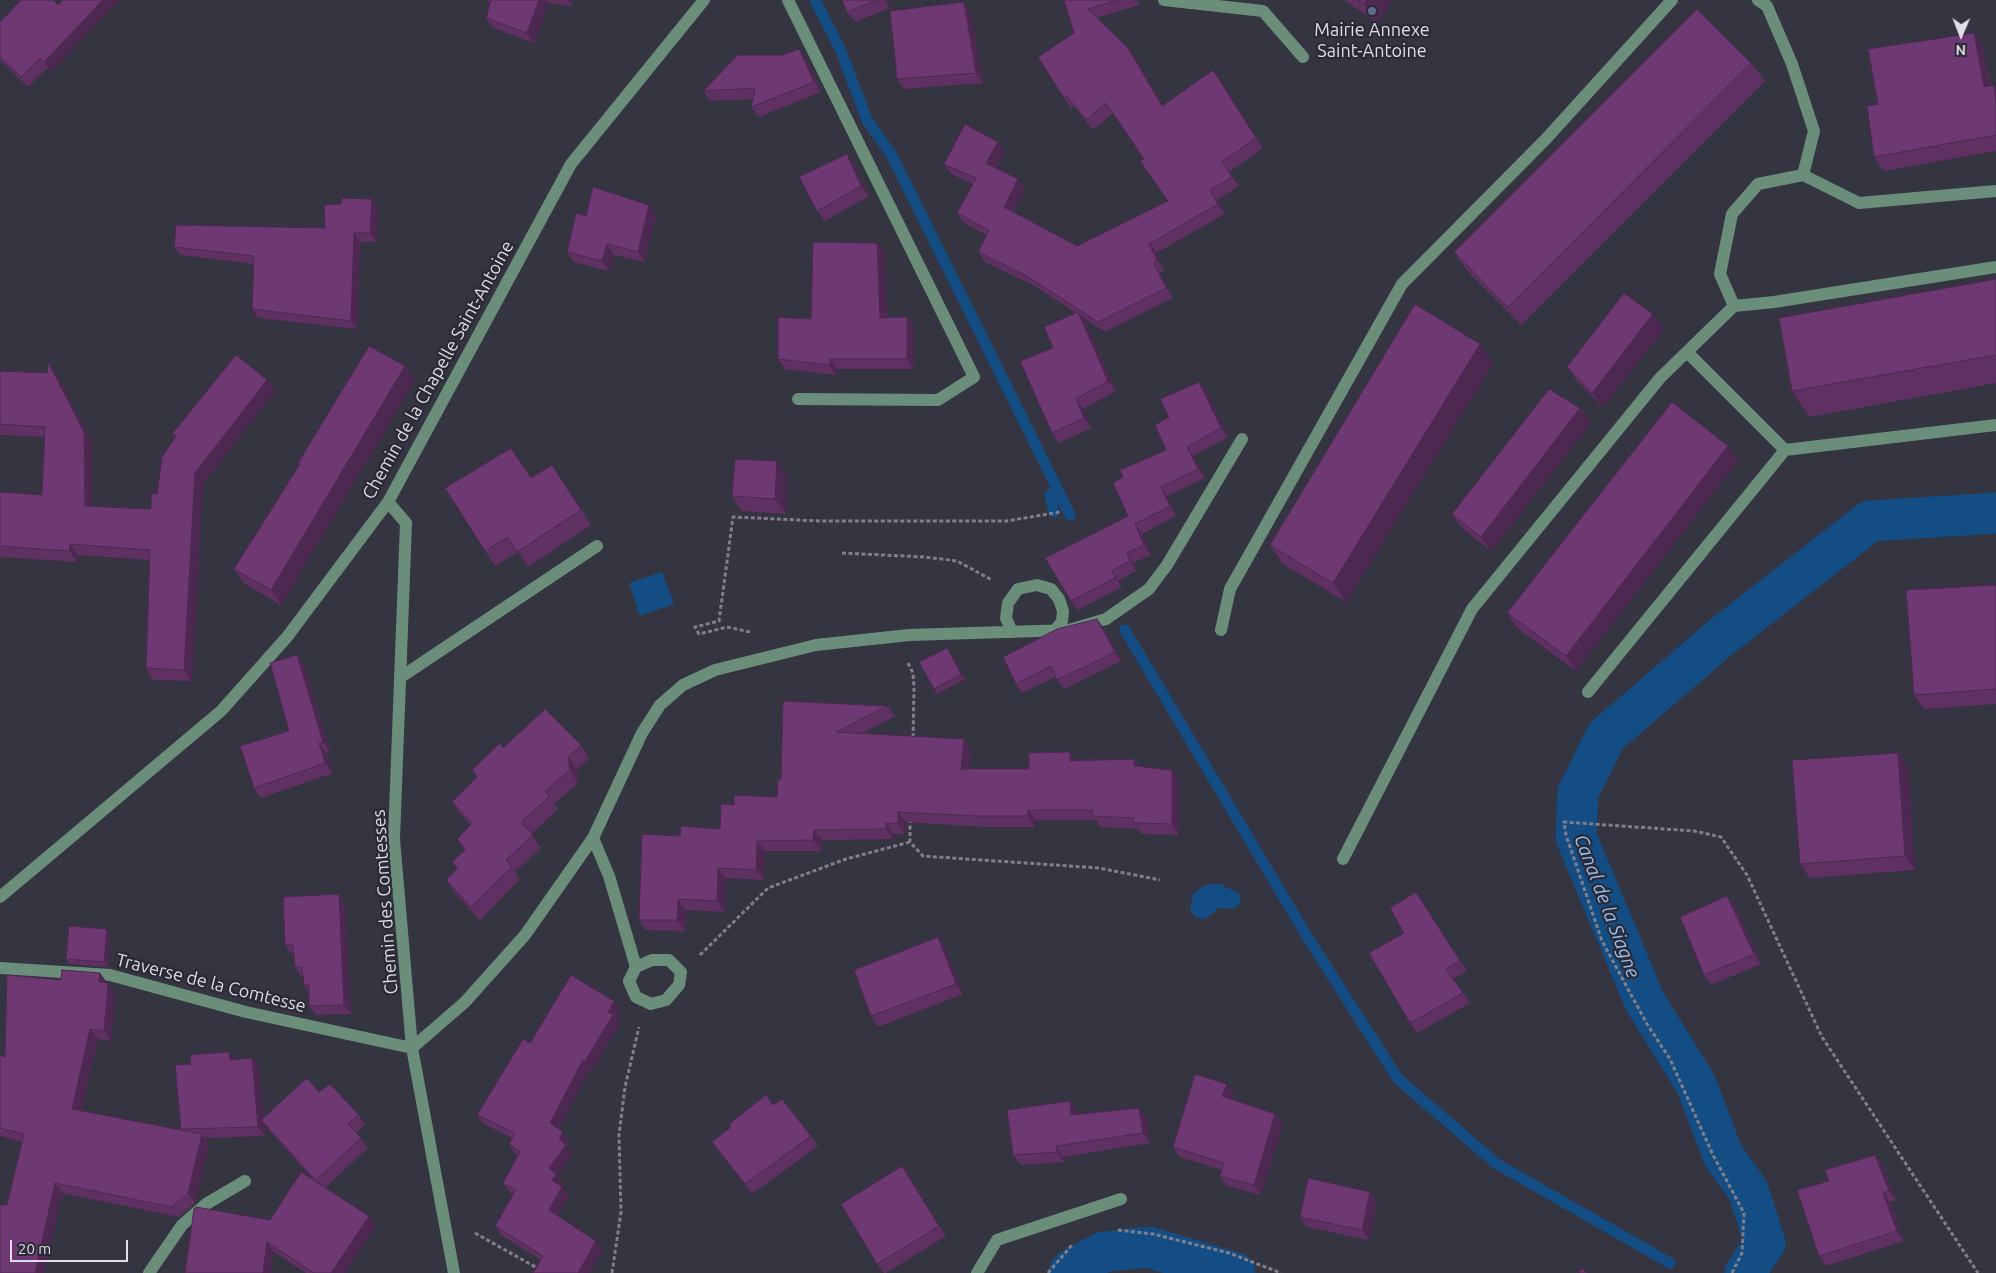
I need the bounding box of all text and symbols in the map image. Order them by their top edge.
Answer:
marker: Mairie Annexe Saint-Antoine [1366,5,1378,17]
north arrow [1936,10,1986,60]
place label: Mairie Annexe Saint-Antoine [1314,19,1430,62]
text: N [1955,42,1966,58]
street label: Chemin de la Chapelle Saint-Antoine [358,237,518,503]
street label: Chemin des Comtesses [368,809,402,995]
water label: Canal de la Siagne [1569,831,1645,981]
street label: Traverse de la Comtesse [114,949,308,1017]
scale bar [12,1230,130,1262]
text: 20 m [18,1240,51,1257]

